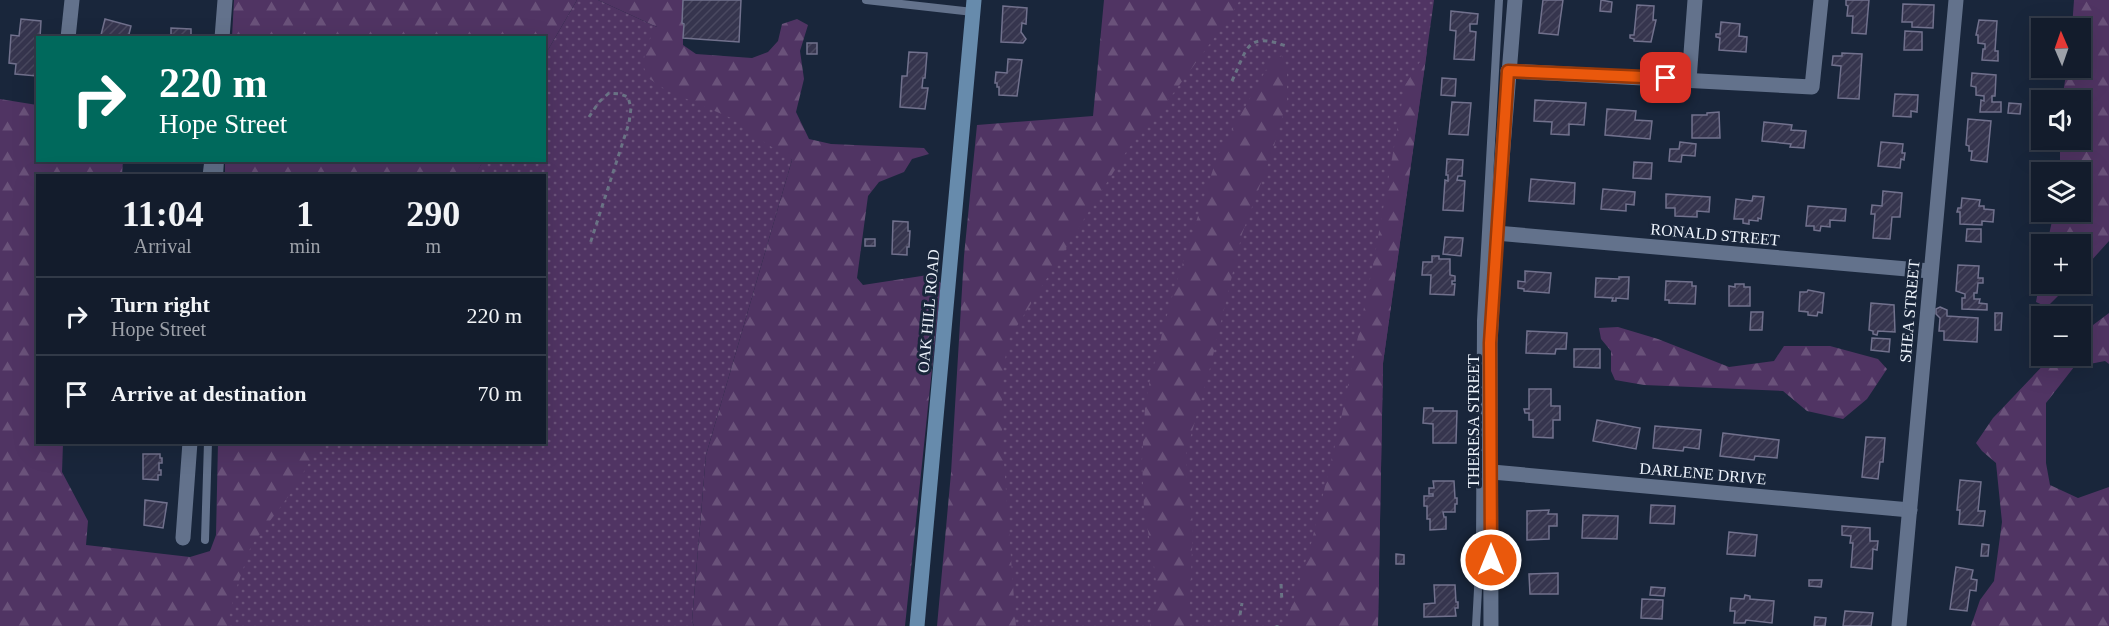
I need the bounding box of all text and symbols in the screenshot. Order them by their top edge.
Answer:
north arrow [2031,18,2091,78]
map controls [2031,18,2091,366]
pin [1640,52,1691,103]
icon: right [60,60,138,138]
text: 220 m [159,60,268,106]
icon: arrive [1649,61,1682,94]
button: sound [2031,90,2091,150]
text: Hope Street [159,109,287,139]
button: layers [2031,162,2091,222]
text: 11:04 [122,194,204,234]
text: 1 [296,194,314,234]
text: 290 [406,194,460,234]
street label: RONALD STREET [1650,220,1780,249]
button: + [2031,234,2091,294]
text: Arrival [134,235,192,257]
text: min [289,235,321,257]
text: m [425,235,441,257]
street label: OAK HILL ROAD [915,249,942,373]
street label: SHEA STREET [1897,258,1922,363]
text: Turn right [111,292,210,317]
icon: right [60,300,93,333]
text: 220 m [466,303,522,328]
button: − [2031,306,2091,366]
text: Hope Street [111,318,206,340]
street label: THERESA STREET [1465,354,1482,488]
icon: arrive [60,378,93,411]
text: Arrive at destination [111,381,307,406]
text: 70 m [477,381,522,406]
street label: DARLENE DRIVE [1639,459,1767,488]
position arrow [1459,528,1523,592]

